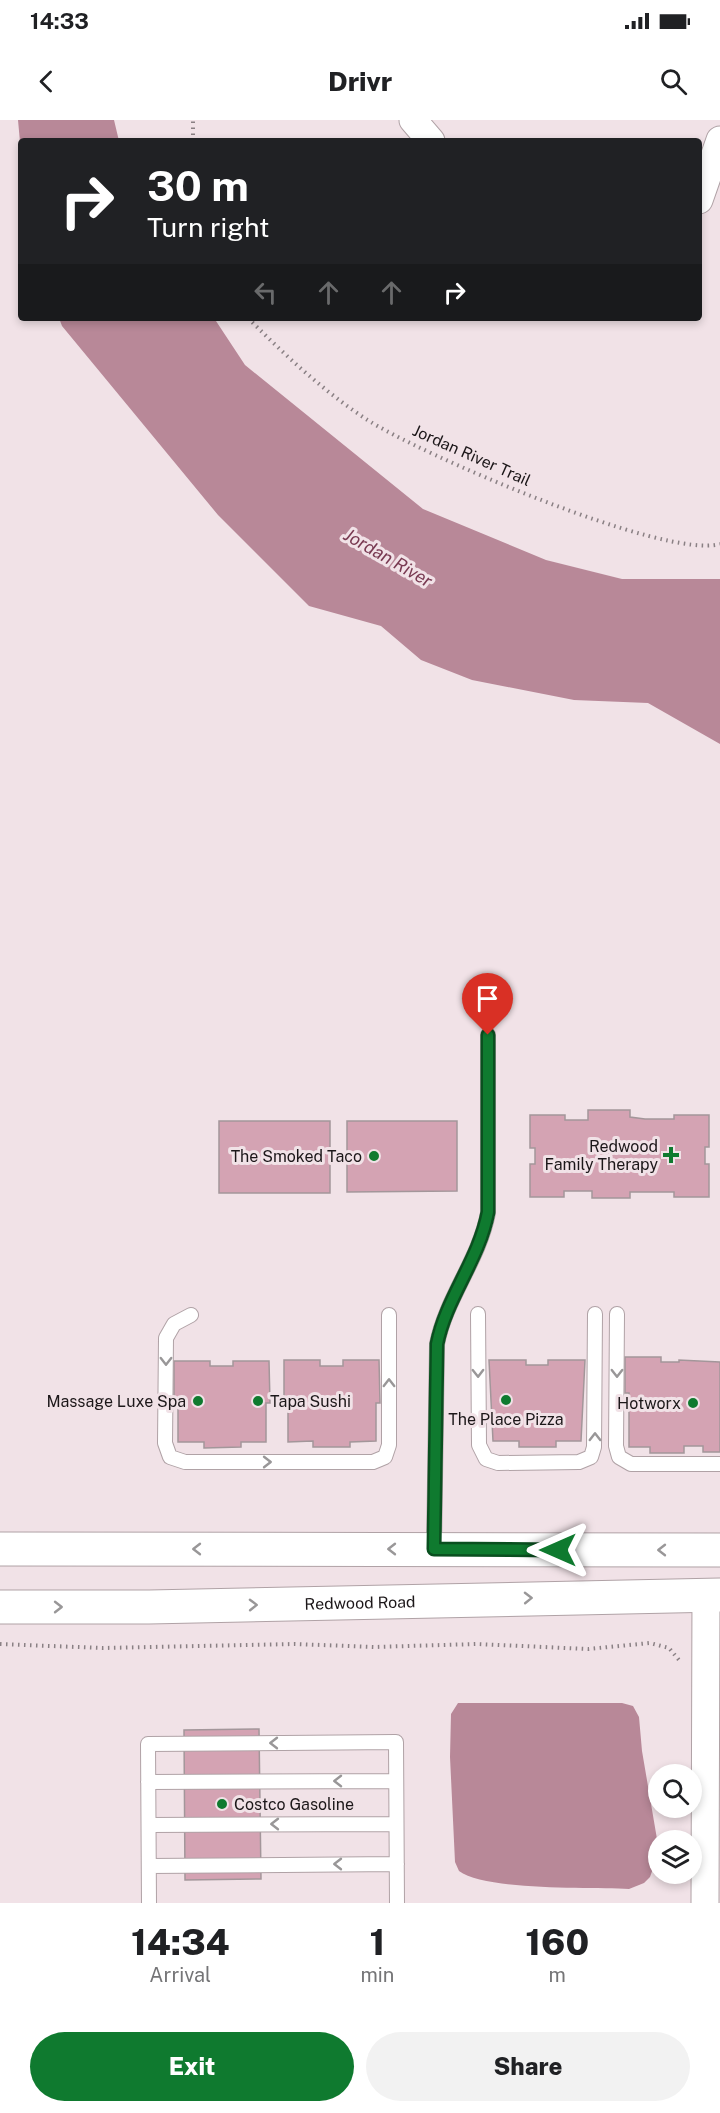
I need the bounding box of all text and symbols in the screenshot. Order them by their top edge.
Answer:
text: 14:33 [30,8,89,34]
icon: back [30,65,63,98]
text: Drivr [328,65,392,97]
icon: search [657,65,690,98]
text: 30 m [147,161,249,210]
icon: right [48,162,126,240]
text: Turn right [147,211,270,243]
icon: left [249,276,282,309]
icon: ahead [312,276,345,309]
icon: ahead [375,276,408,309]
icon: right [438,276,471,309]
street label: Jordan River Trail [410,421,534,490]
water label: Jordan River [340,524,436,591]
pin [462,973,513,1035]
icon: arrive [471,982,504,1015]
place label: Redwood Family Therapy [544,1137,658,1174]
marker: Redwood Family Therapy [662,1146,680,1164]
place label: The Smoked Taco [231,1147,362,1166]
marker: The Smoked Taco [367,1149,381,1163]
one-way arrow [159,1357,172,1366]
one-way arrow [472,1368,485,1377]
one-way arrow [610,1368,623,1377]
one-way arrow [383,1378,395,1387]
place label: Massage Luxe Spa [46,1392,186,1411]
place label: Tapa Sushi [270,1392,351,1411]
marker: The Place Pizza [499,1393,513,1407]
marker: Massage Luxe Spa [191,1394,205,1408]
marker: Tapa Sushi [251,1394,265,1408]
place label: Hotworx [617,1394,681,1413]
marker: Hotworx [686,1396,700,1410]
place label: The Place Pizza [448,1410,564,1429]
one-way arrow [588,1432,601,1441]
one-way arrow [262,1456,271,1468]
position arrow [526,1518,590,1582]
one-way arrow [193,1543,202,1555]
one-way arrow [388,1543,397,1555]
one-way arrow [657,1544,666,1556]
street label: Redwood Road [304,1592,416,1614]
one-way arrow [524,1592,533,1604]
one-way arrow [249,1599,258,1611]
one-way arrow [54,1601,63,1613]
one-way arrow [270,1737,279,1749]
map controls [648,1764,702,1884]
button: search [648,1764,702,1818]
one-way arrow [333,1775,342,1787]
place label: Costco Gasoline [234,1795,354,1814]
marker: Costco Gasoline [215,1797,229,1811]
one-way arrow [270,1818,279,1830]
button: layers [648,1830,702,1884]
one-way arrow [334,1858,343,1870]
text: 14:34 [131,1921,230,1963]
text: 1 [370,1921,385,1963]
text: 160 [525,1921,589,1963]
text: Arrival [149,1963,211,1987]
text: min [360,1963,394,1987]
text: m [549,1963,566,1987]
button: Exit [30,2032,354,2101]
button: Share [366,2032,690,2101]

